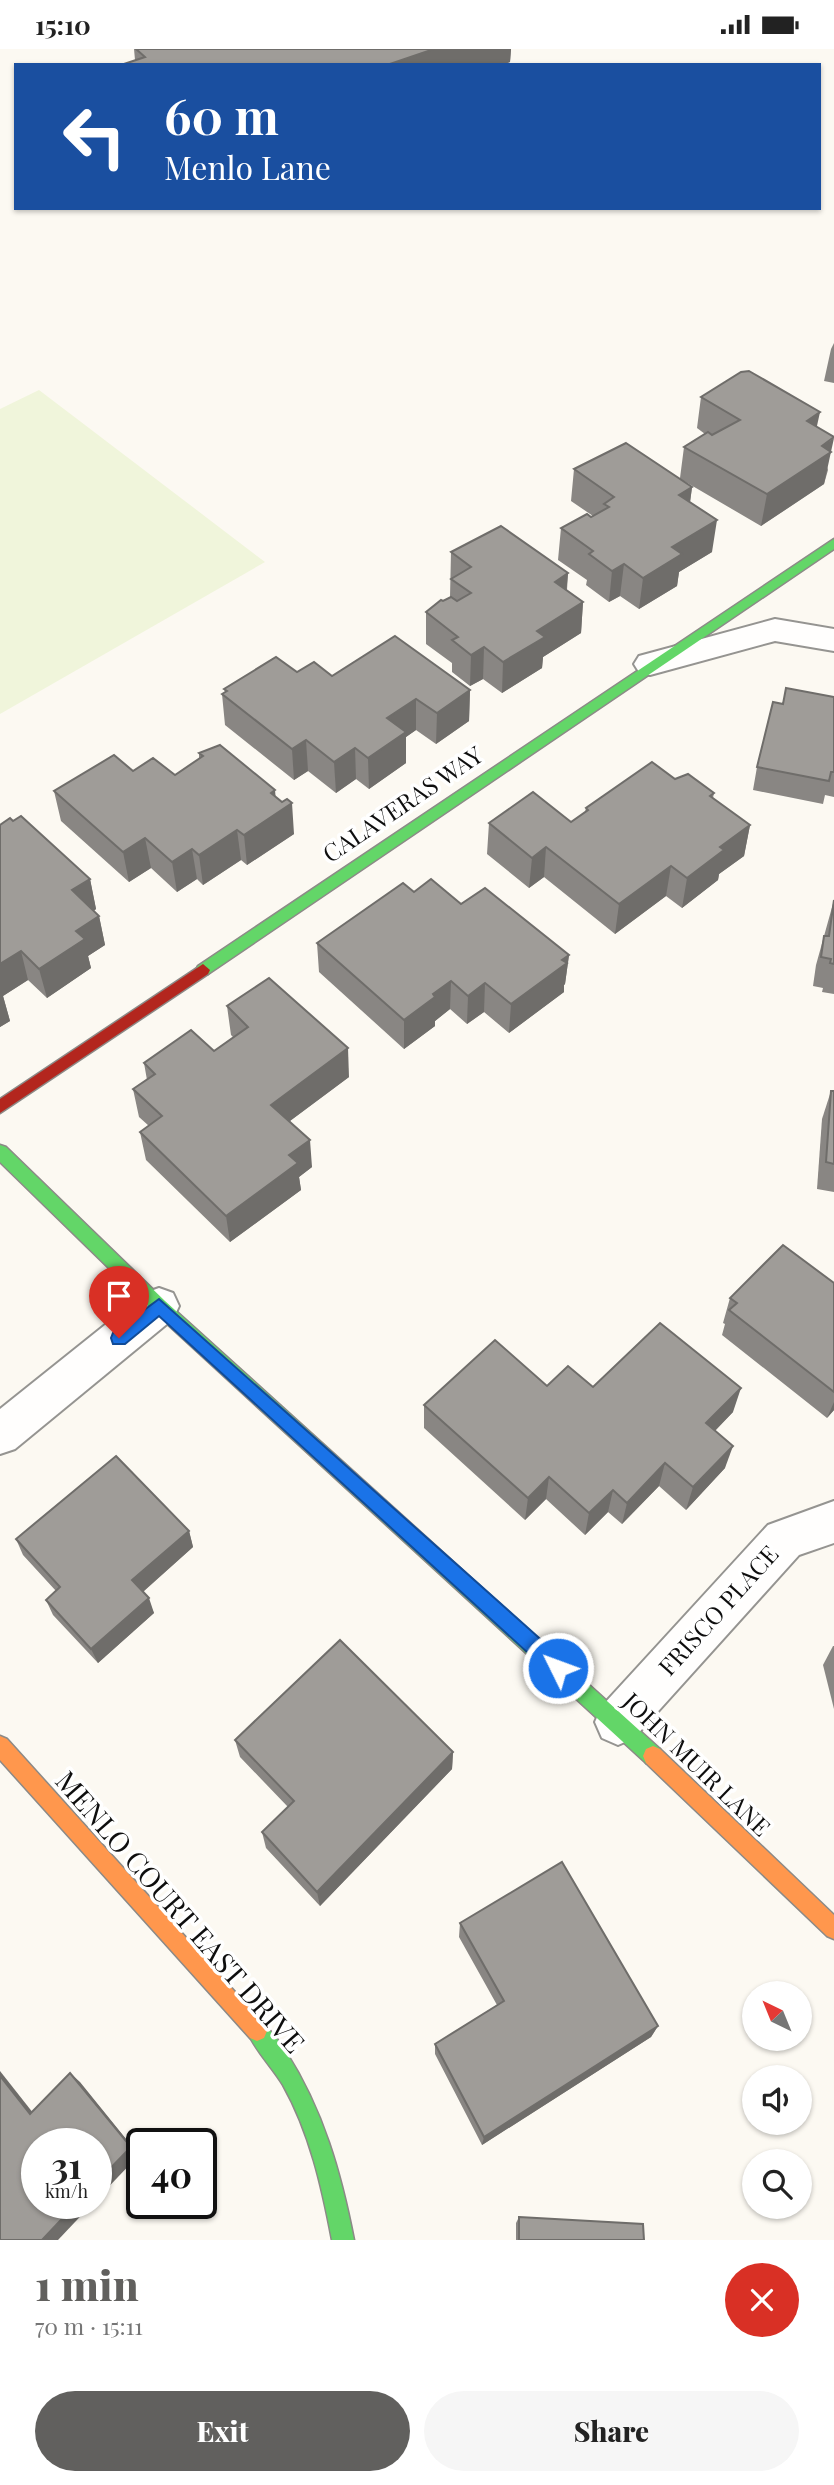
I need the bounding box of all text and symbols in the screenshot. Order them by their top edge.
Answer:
text: 15:10 [35,7,91,42]
text: 60 m [164,82,279,147]
icon: left [49,91,140,182]
text: Menlo Lane [164,145,331,188]
street label: CALAVERAS WAY [316,738,489,869]
pin [89,1266,149,1338]
icon: arrive [100,1277,138,1315]
street label: FRISCO PLACE [651,1538,785,1682]
position arrow [521,1631,595,1705]
street label: JOHN MUIR LANE [616,1684,778,1842]
street label: MENLO COURT EAST DRIVE [48,1762,314,2060]
north arrow [742,1981,812,2051]
map controls [742,1981,812,2219]
button: sound [742,2065,812,2135]
speed limit sign: 40 [126,2128,217,2219]
text: 31 [51,2141,82,2188]
button: search [742,2149,812,2219]
text: km/h [45,2179,88,2203]
text: 1 min [35,2256,139,2312]
button: close [725,2263,799,2337]
text: 70 m · 15:11 [35,2310,143,2341]
button: Exit [35,2391,410,2471]
button: Share [424,2391,799,2471]

